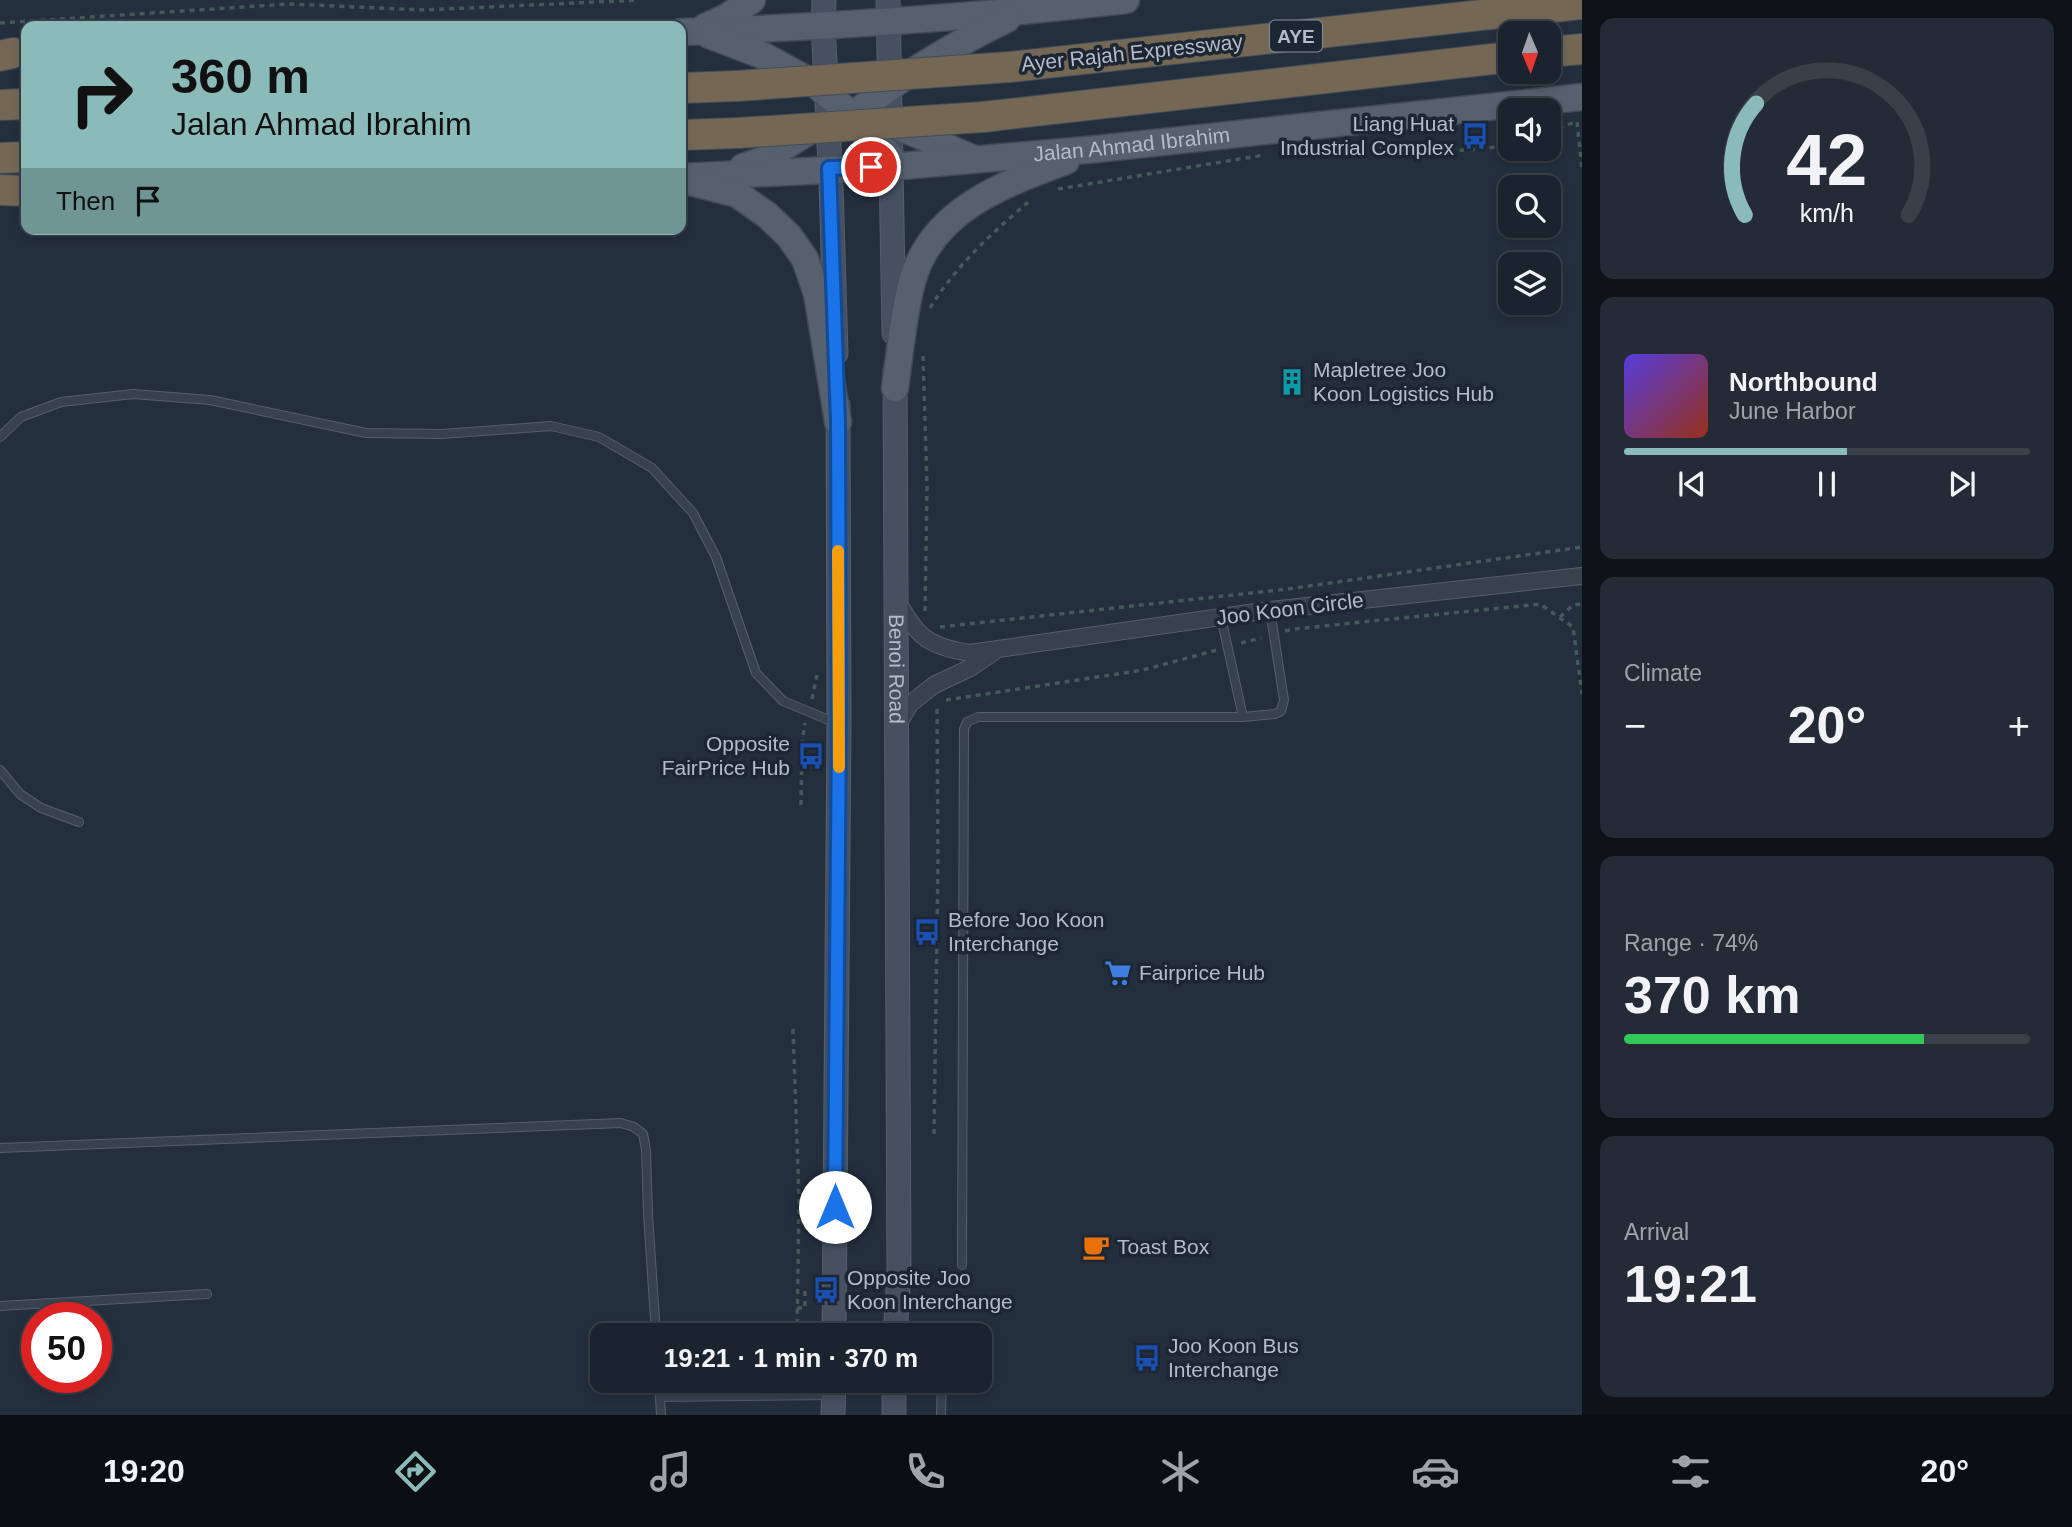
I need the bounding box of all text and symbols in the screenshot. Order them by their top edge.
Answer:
road number: AYE [1270,20,1322,52]
north arrow [1498,21,1561,84]
map controls [1498,21,1561,315]
street label: Ayer Rajah Expressway [1020,29,1244,76]
icon: right [56,49,147,140]
text: 360 m [171,49,310,103]
button: sound [1498,98,1561,161]
text: Jalan Ahmad Ibrahim [171,106,472,142]
place label: Liang Huat Industrial Complex [1280,112,1455,159]
text: 42 [1787,119,1867,200]
bus stop icon: Liang Huat Industrial Complex [1460,121,1490,151]
street label: Jalan Ahmad Ibrahim [1032,123,1231,166]
pin [841,137,901,197]
icon: arrive [852,148,890,186]
button: search [1498,175,1561,238]
icon: arrive [129,182,167,220]
text: Then [56,186,115,216]
text: km/h [1800,199,1854,227]
button: layers [1498,252,1561,315]
place label: Mapletree Joo Koon Logistics Hub [1313,358,1494,405]
building icon: Mapletree Joo Koon Logistics Hub [1277,367,1307,397]
text: Northbound [1729,367,1878,397]
text: June Harbor [1729,398,1856,424]
icon: previous [1673,465,1711,503]
icon: pause [1808,465,1846,503]
icon: next [1943,465,1981,503]
street label: Joo Koon Circle [1215,588,1365,629]
street label: Benoi Road [885,614,909,724]
text: Climate [1624,660,1702,686]
text: 20° [1788,696,1866,754]
text: − [1624,705,1646,747]
text: + [2008,705,2030,747]
place label: Opposite FairPrice Hub [662,732,790,779]
bus stop icon: Opposite FairPrice Hub [796,741,826,771]
place label: Before Joo Koon Interchange [948,908,1104,955]
bus stop icon: Before Joo Koon Interchange [912,917,942,947]
text: Range · 74% [1624,930,1758,956]
supermarket icon: Fairprice Hub [1103,958,1133,988]
place label: Fairprice Hub [1139,961,1265,984]
text: 370 km [1624,966,1800,1024]
position arrow [798,1170,872,1244]
text: Arrival [1624,1219,1689,1245]
cafe icon: Toast Box [1081,1232,1111,1262]
place label: Toast Box [1117,1235,1210,1258]
text: 19:21 [1624,1255,1757,1313]
place label: Opposite Joo Koon Interchange [847,1266,1013,1313]
bus stop icon: Opposite Joo Koon Interchange [811,1275,841,1305]
speed limit sign: 50 [21,1302,112,1393]
place label: Joo Koon Bus Interchange [1168,1334,1299,1381]
text: 19:21 · 1 min · 370 m [664,1343,918,1373]
bus stop icon: Joo Koon Bus Interchange [1132,1343,1162,1373]
icon: directions [391,1447,440,1496]
icon: music [646,1447,695,1496]
icon: phone [901,1447,950,1496]
icon: climate [1156,1447,1205,1496]
icon: car [1411,1447,1460,1496]
icon: filters [1666,1447,1715,1496]
text: 19:20 [103,1453,185,1489]
text: 20° [1921,1453,1969,1489]

